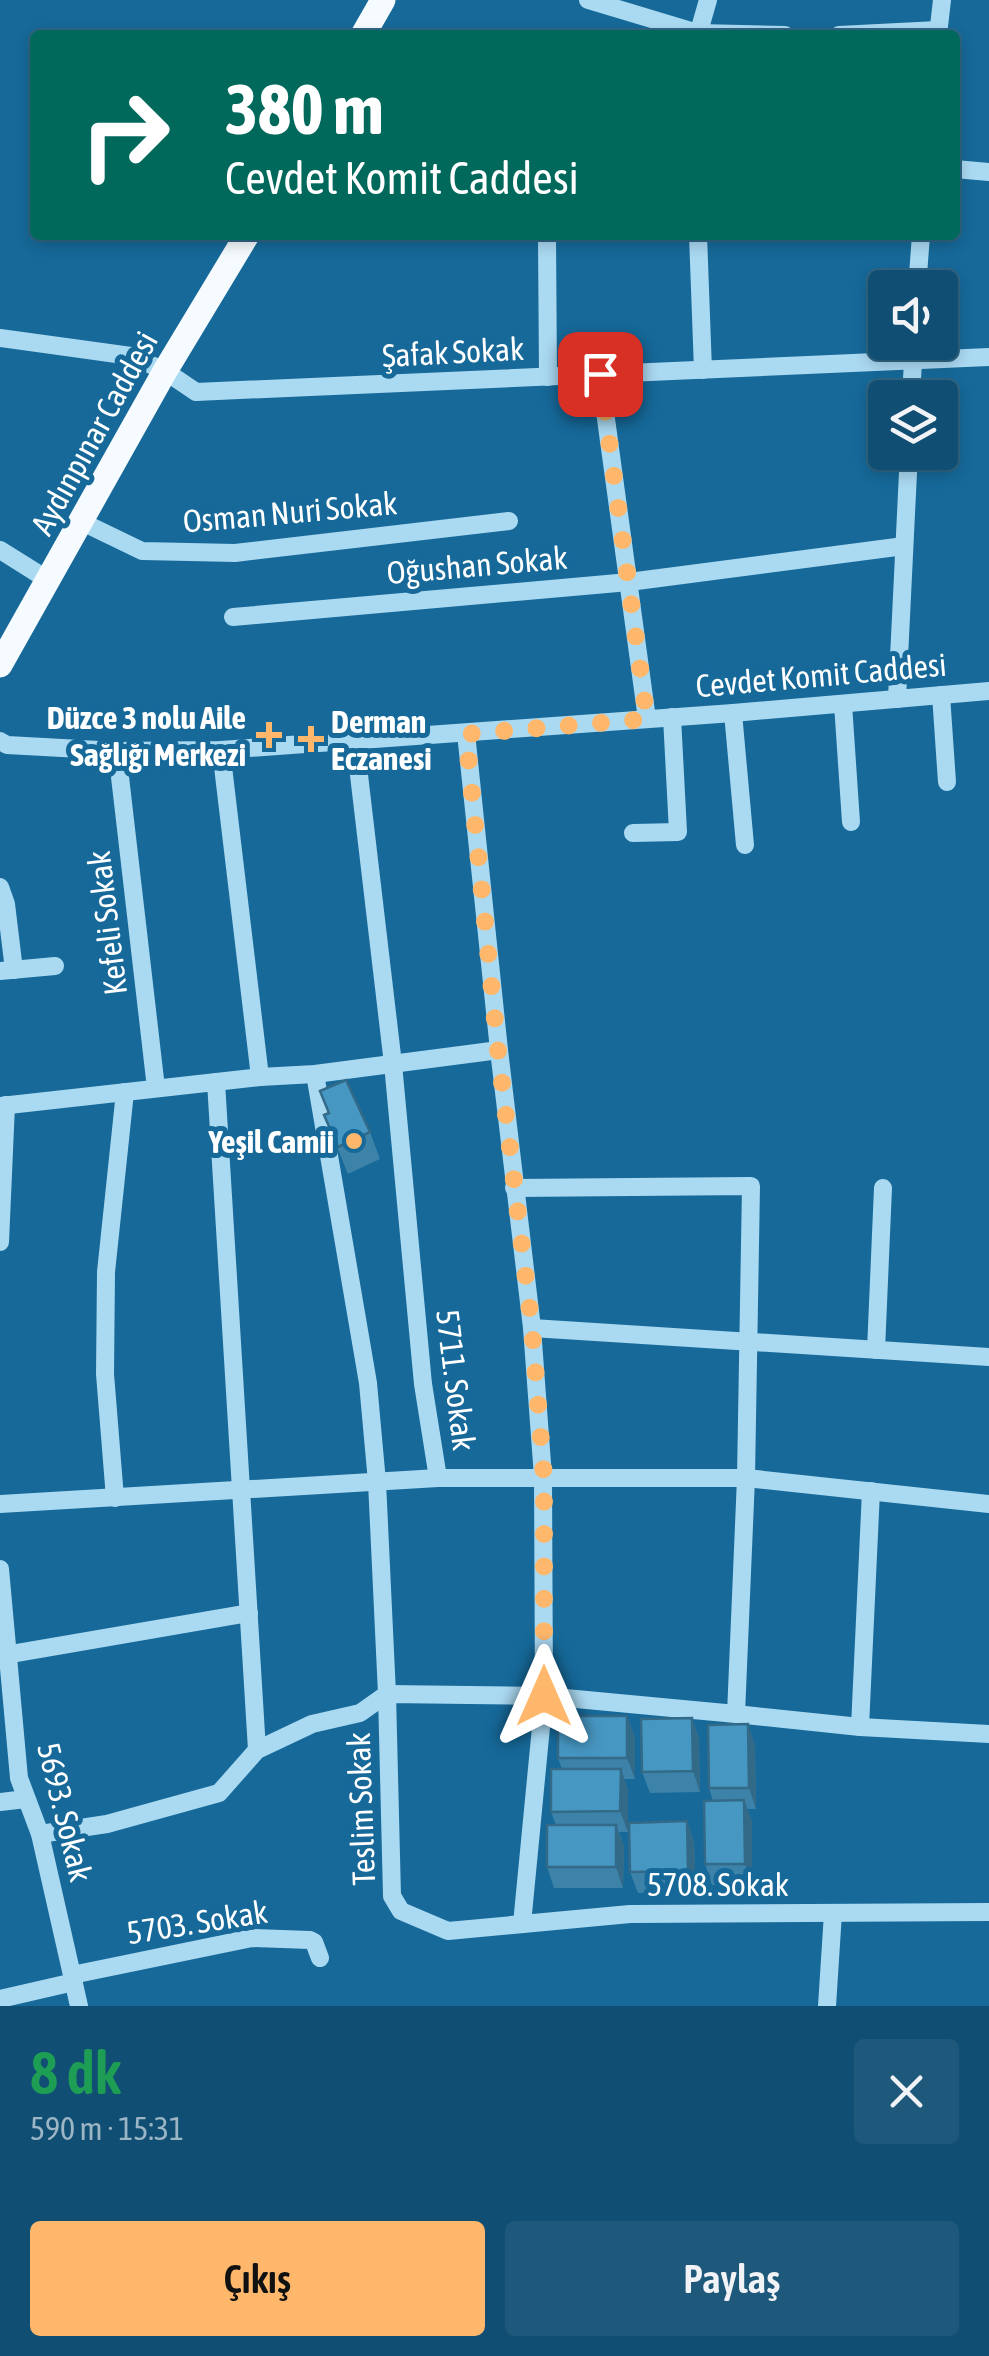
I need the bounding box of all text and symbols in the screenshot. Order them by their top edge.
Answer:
text: 380 m [225,69,384,149]
icon: right [60,70,190,200]
text: Cevdet Komit Caddesi [225,152,579,204]
map controls [868,270,958,470]
button: sound [868,270,958,360]
street label: Aydınpınar Caddesi [23,325,165,541]
street label: Şafak Sokak [381,330,525,374]
pin [558,332,643,417]
icon: arrive [573,347,628,402]
button: layers [868,380,958,470]
street label: Osman Nuri Sokak [181,484,399,540]
street label: Oğushan Sokak [385,539,569,591]
street label: Cevdet Komit Caddesi [694,646,948,704]
place label: Düzce 3 nolu Aile Sağlığı Merkezi [47,699,246,773]
place label: Derman Eczanesi [331,703,432,777]
marker: Düzce 3 nolu Aile Sağlığı Merkezi [256,722,282,748]
marker: Derman Eczanesi [300,728,322,750]
street label: Kefeli Sokak [80,849,134,997]
place label: Yeşil Camii [208,1123,334,1160]
marker: Yeşil Camii [343,1130,365,1152]
street label: 5711. Sokak [429,1307,483,1453]
position arrow [492,1644,596,1748]
street label: Teslim Sokak [340,1732,382,1886]
street label: 5693. Sokak [30,1739,100,1885]
street label: 5708. Sokak [647,1866,789,1903]
street label: 5703. Sokak [124,1893,270,1951]
text: 8 dk [30,2038,121,2107]
button: close [854,2039,959,2144]
text: 590 m · 15:31 [30,2110,184,2147]
button: Çıkış [30,2221,485,2336]
button: Paylaş [505,2221,959,2336]

